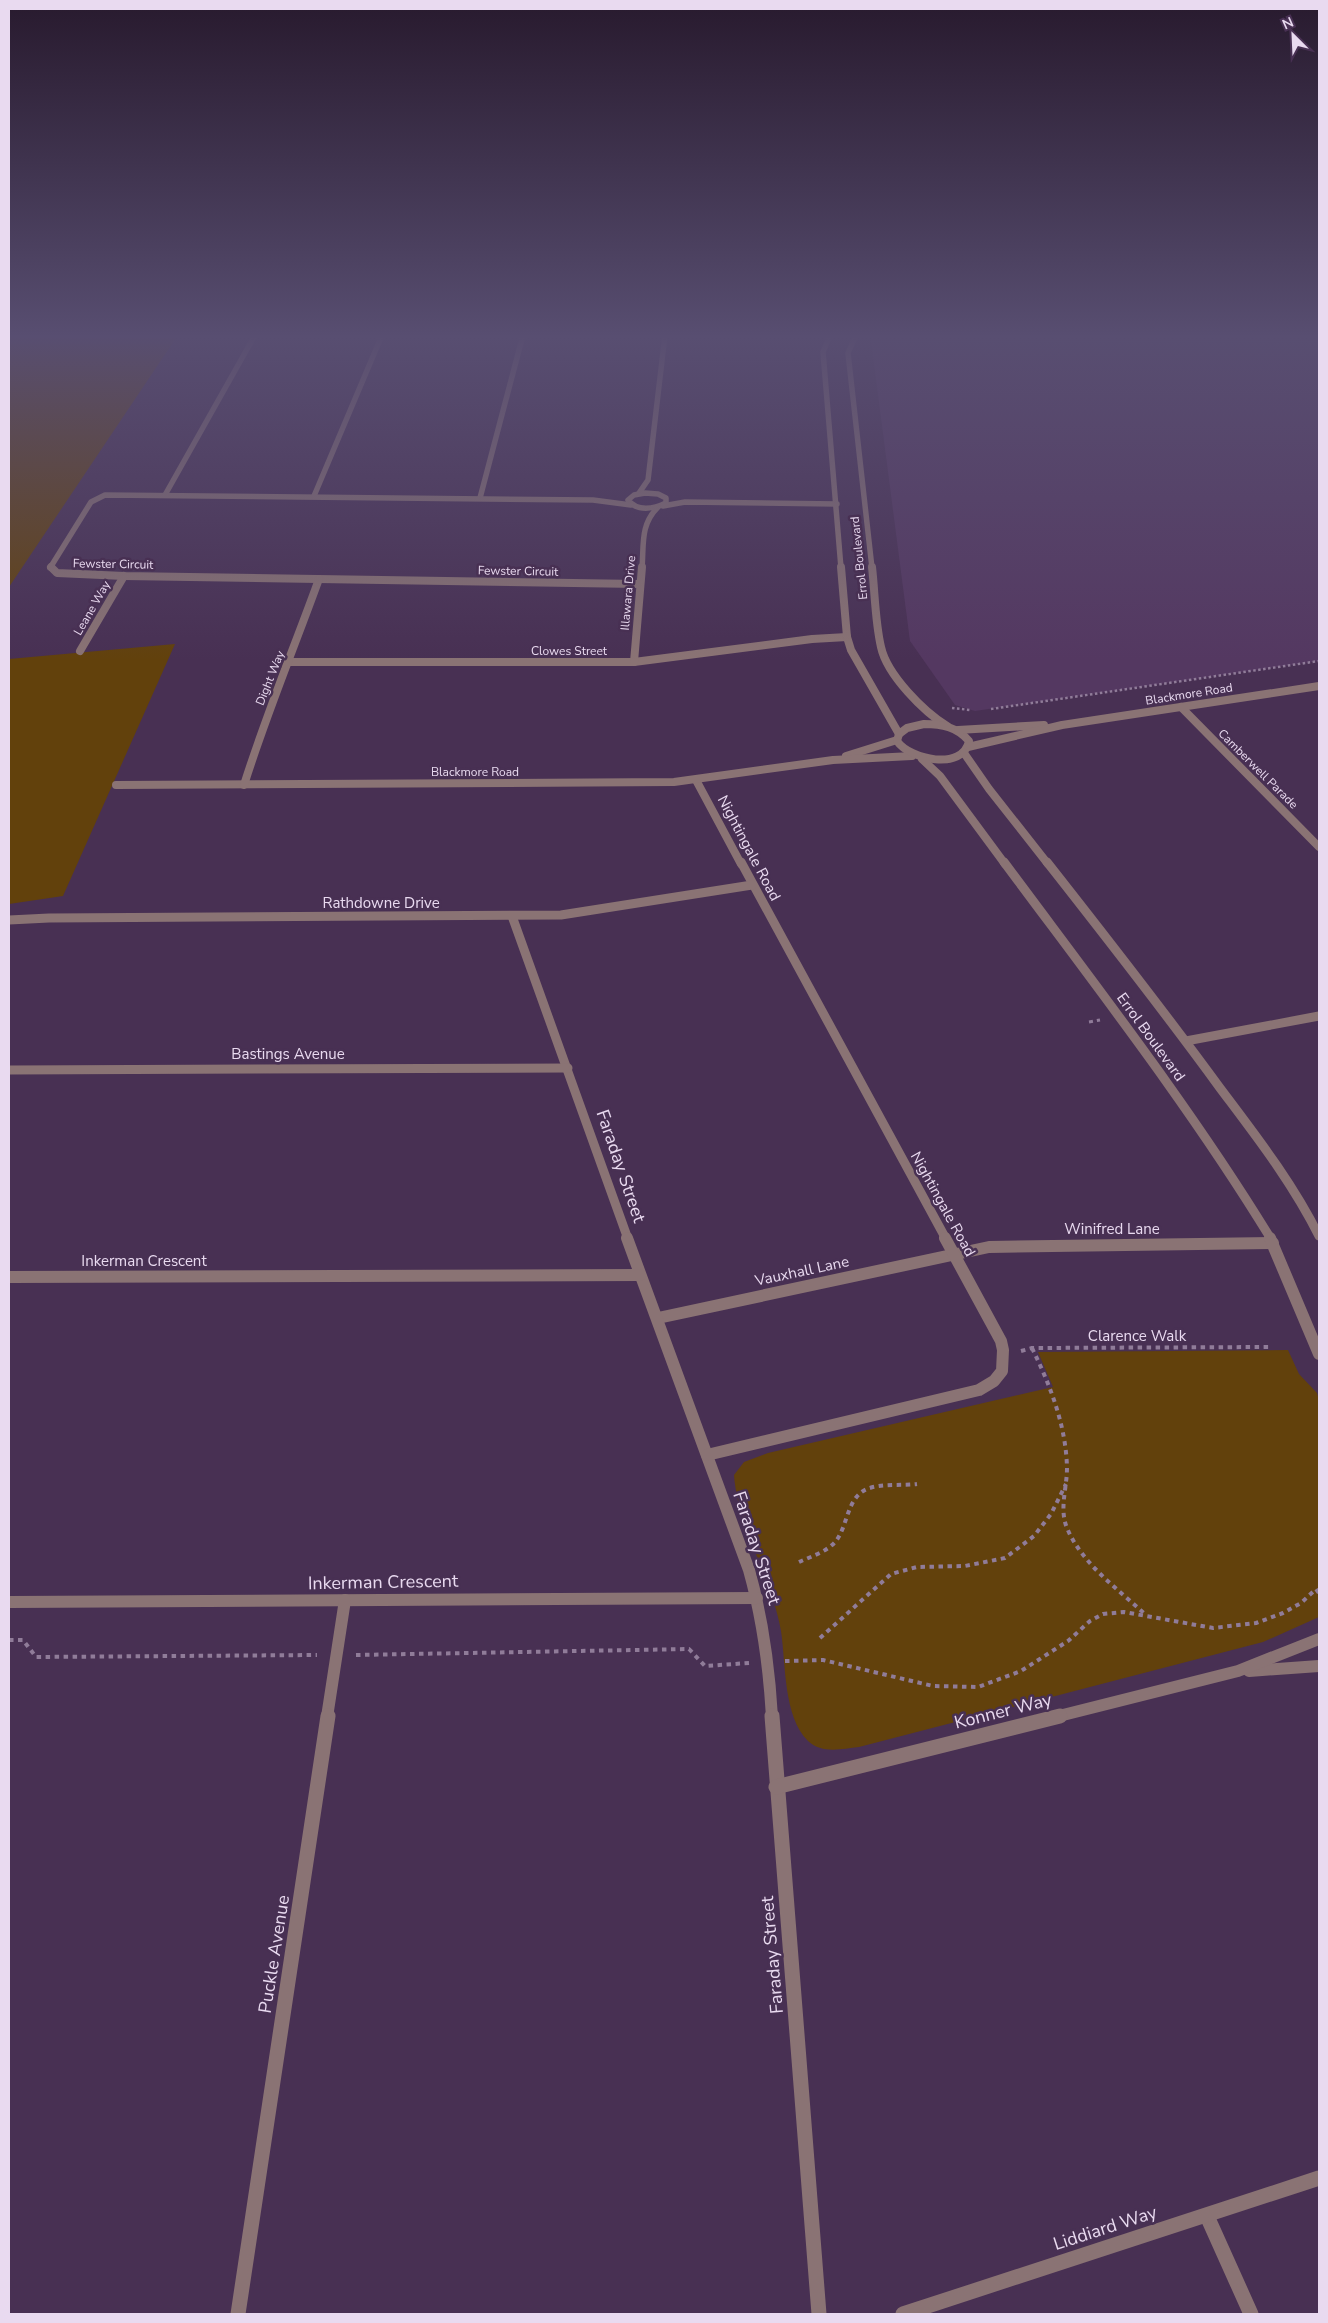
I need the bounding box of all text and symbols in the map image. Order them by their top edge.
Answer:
north arrow [1268,10,1318,60]
text: N [1279,13,1297,34]
street label: Errol Boulevard [847,516,871,600]
street label: Fewster Circuit [73,555,154,573]
street label: Illawara Drive [617,555,639,631]
street label: Fewster Circuit [478,562,559,580]
street label: Leane Way [70,577,114,638]
street label: Clowes Street [531,643,608,659]
street label: Dight Way [252,647,289,708]
street label: Blackmore Road [1144,679,1234,709]
street label: Camberwell Parade [1215,726,1301,812]
street label: Blackmore Road [431,764,519,780]
street label: Nightingale Road [713,792,785,904]
street label: Rathdowne Drive [322,893,440,913]
street label: Errol Boulevard [1112,989,1190,1085]
street label: Bastings Avenue [231,1044,345,1064]
street label: Faraday Street [590,1106,652,1226]
street label: Nightingale Road [906,1148,980,1260]
street label: Winifred Lane [1064,1219,1160,1239]
street label: Inkerman Crescent [81,1251,207,1271]
street label: Vauxhall Lane [752,1251,851,1291]
street label: Clarence Walk [1088,1326,1187,1346]
street label: Faraday Street [727,1488,787,1608]
street label: Inkerman Crescent [308,1569,459,1595]
street label: Konner Way [952,1687,1055,1735]
street label: Puckle Avenue [253,1893,295,2015]
street label: Faraday Street [755,1895,789,2015]
street label: Liddiard Way [1050,2200,1161,2256]

